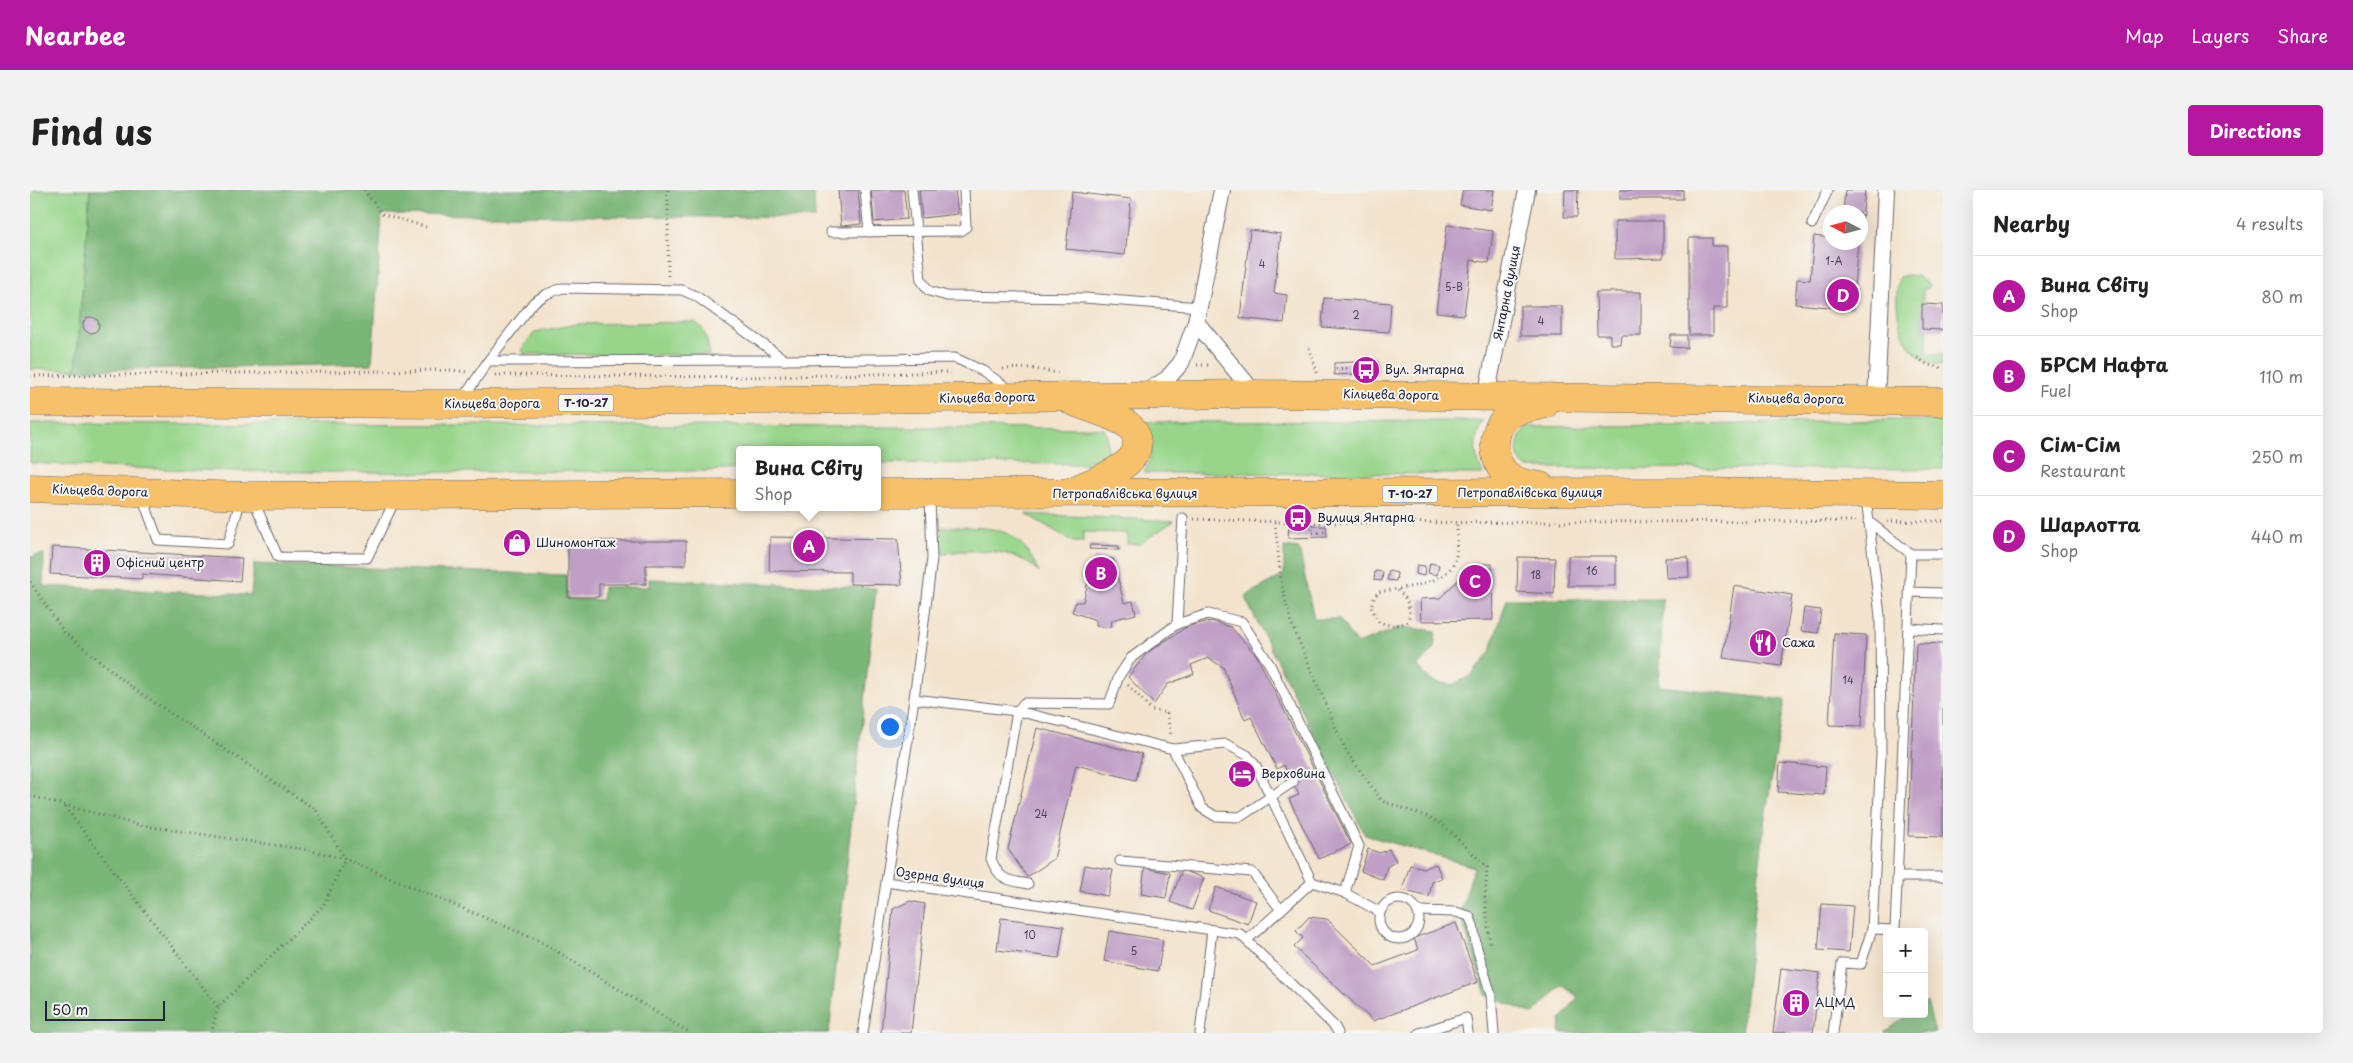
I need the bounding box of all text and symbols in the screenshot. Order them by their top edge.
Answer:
text: Nearbee [25,17,126,53]
text: Map [2125,22,2164,49]
text: Layers [2192,22,2249,49]
text: Share [2277,22,2328,49]
text: Find us [30,104,152,157]
button: Directions [2188,105,2323,156]
north arrow [1823,205,1868,250]
text: Nearby [1993,207,2070,239]
text: 4 results [2236,211,2303,235]
street label: Янтарна вулиця [1488,244,1524,342]
house number: 1-А [1826,253,1843,268]
house number: 4 [1259,256,1266,271]
text: Вина Світу [2040,270,2149,298]
pin: D [1827,276,1859,314]
house number: 5-В [1445,279,1463,294]
text: A [2003,284,2015,308]
text: 80 m [2261,284,2303,308]
text: Shop [2040,298,2078,322]
house number: 2 [1352,307,1360,322]
house number: 4 [1538,313,1545,328]
text: БРСМ Нафта [2040,350,2168,378]
bus stop icon: Вул. Янтарна [1351,355,1381,385]
place label: Вул. Янтарна [1385,360,1465,378]
text: B [2004,364,2014,388]
text: 110 m [2260,364,2303,388]
text: Fuel [2040,378,2071,402]
street label: Кільцева дорога [1343,384,1440,404]
street label: Кільцева дорога [939,387,1036,407]
street label: Кільцева дорога [1748,388,1845,408]
street label: Кільцева дорога [444,394,541,412]
road number: Т-10-27 [558,394,614,412]
text: Сім-Сім [2040,430,2121,458]
text: C [2003,444,2015,468]
text: 250 m [2252,444,2303,468]
popup [736,446,881,511]
text: Вина Світу [754,453,863,481]
text: Restaurant [2040,458,2126,482]
street label: Кільцева дорога [52,479,149,501]
text: Shop [754,481,792,505]
street label: Петропавлівська вулиця [1457,483,1603,501]
street label: Петропавлівська вулиця [1052,484,1198,502]
road number: Т-10-27 [1382,486,1438,502]
bus stop icon: Вулиця Янтарна [1283,503,1313,533]
place label: Вулиця Янтарна [1317,508,1415,526]
text: Шарлотта [2040,510,2141,538]
text: D [2003,524,2015,548]
text: 440 m [2251,524,2303,548]
pin: A [793,527,825,565]
shop icon: Шиномонтаж [502,528,532,558]
place label: Шиномонтаж [536,533,616,551]
text: Shop [2040,538,2078,562]
building icon: Офісний центр [82,548,112,578]
place label: Офісний центр [116,553,204,571]
pin: B [1085,554,1117,592]
pin: C [1459,562,1491,600]
house number: 16 [1586,563,1598,578]
house number: 18 [1531,567,1541,582]
restaurant icon: Сажа [1748,628,1778,658]
place label: Сажа [1782,633,1815,651]
house number: 14 [1842,672,1854,687]
your location [877,714,903,740]
hotel icon: Верховина [1227,759,1257,789]
place label: Верховина [1261,764,1326,782]
house number: 24 [1034,806,1048,821]
street label: Озерна вулиця [895,862,986,892]
house number: 10 [1024,927,1036,942]
map controls [1883,928,1928,1018]
button: + [1883,928,1928,973]
house number: 5 [1131,943,1137,958]
button: − [1883,973,1928,1018]
building icon: АЦМД [1781,988,1811,1018]
place label: АЦМД [1815,993,1855,1011]
scale bar [45,998,165,1021]
text: 50 m [52,999,88,1020]

